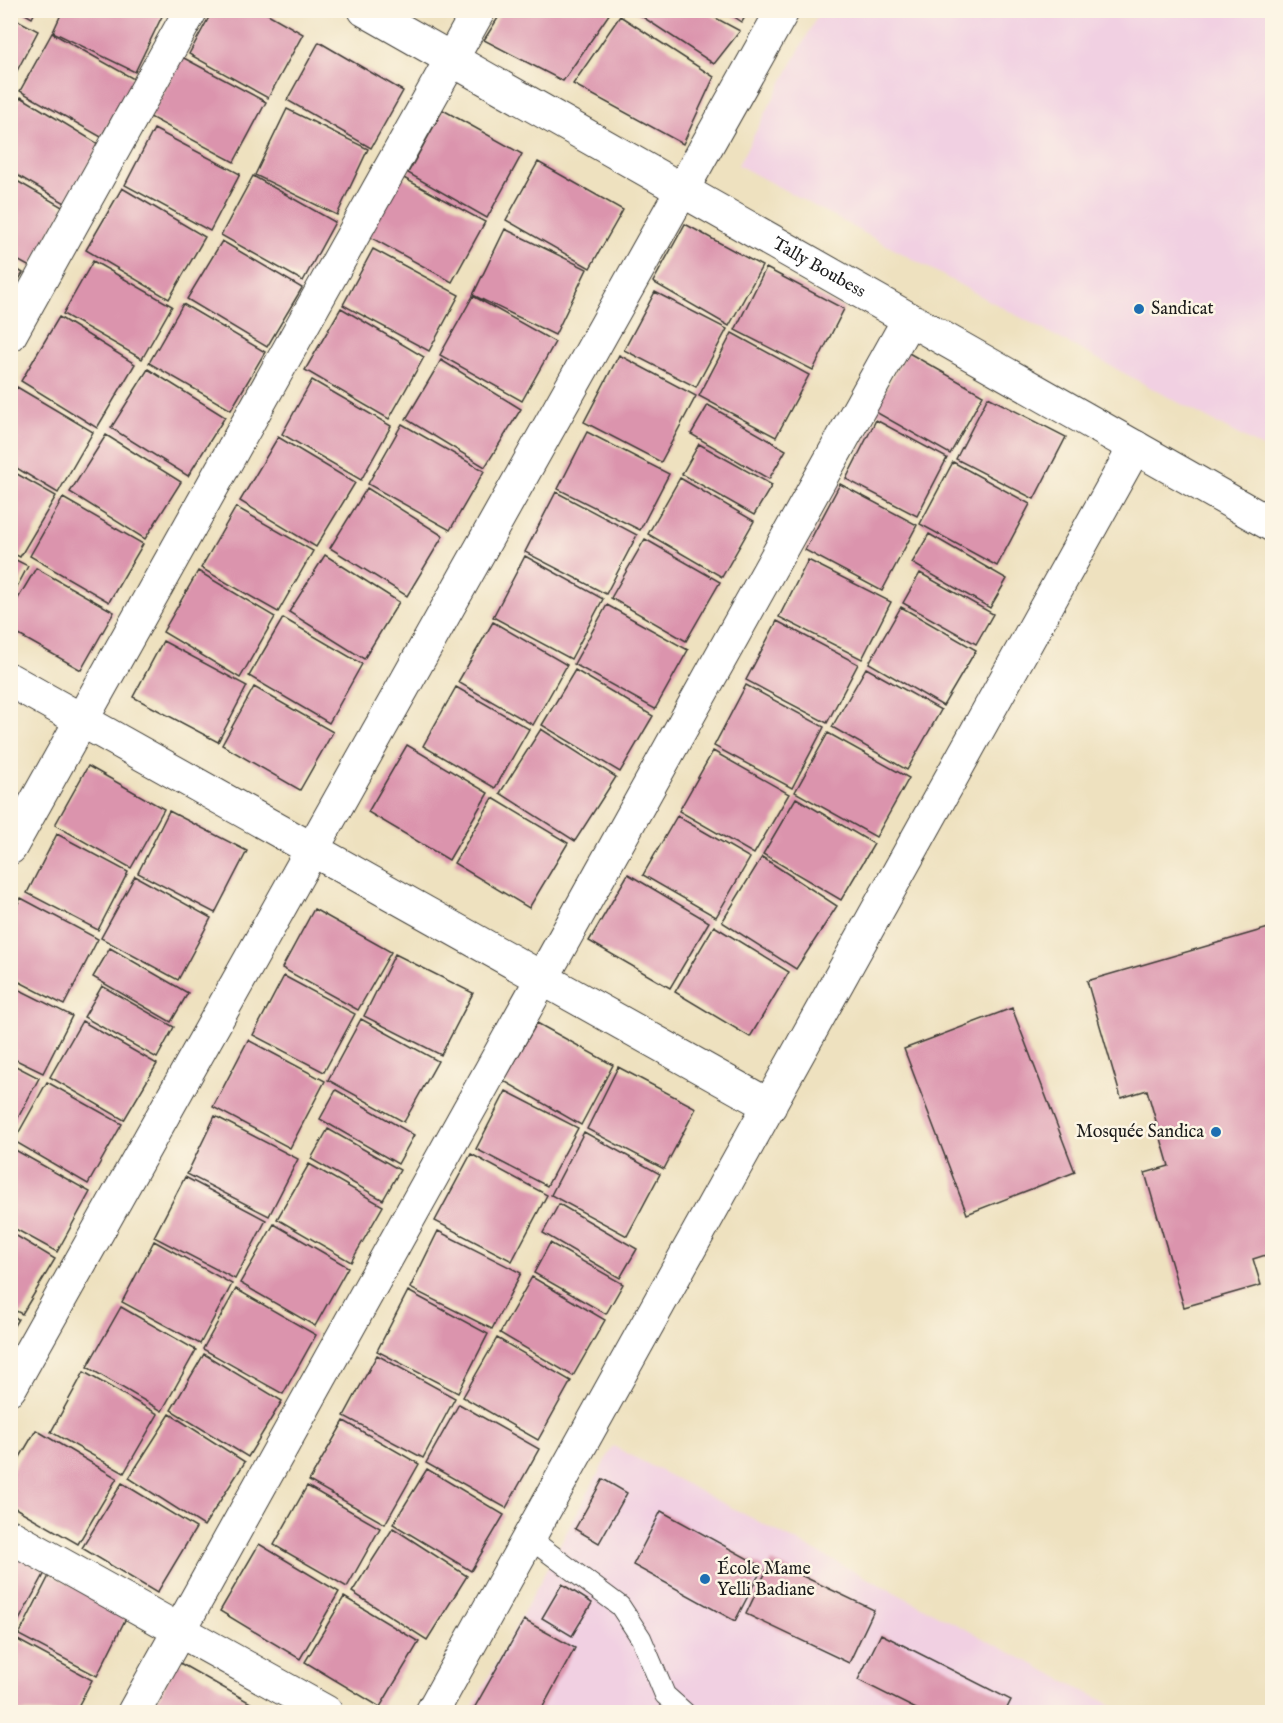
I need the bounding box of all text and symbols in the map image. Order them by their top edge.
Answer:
street label: Tally Boubess [768,232,870,303]
place label: Sandicat [1151,298,1214,321]
marker: Sandicat [1132,302,1146,316]
place label: Mosquée Sandica [1076,1121,1204,1144]
marker: Mosquée Sandica [1209,1125,1223,1139]
place label: École Mame Yelli Badiane [717,1556,815,1602]
marker: École Mame Yelli Badiane [698,1572,712,1586]

